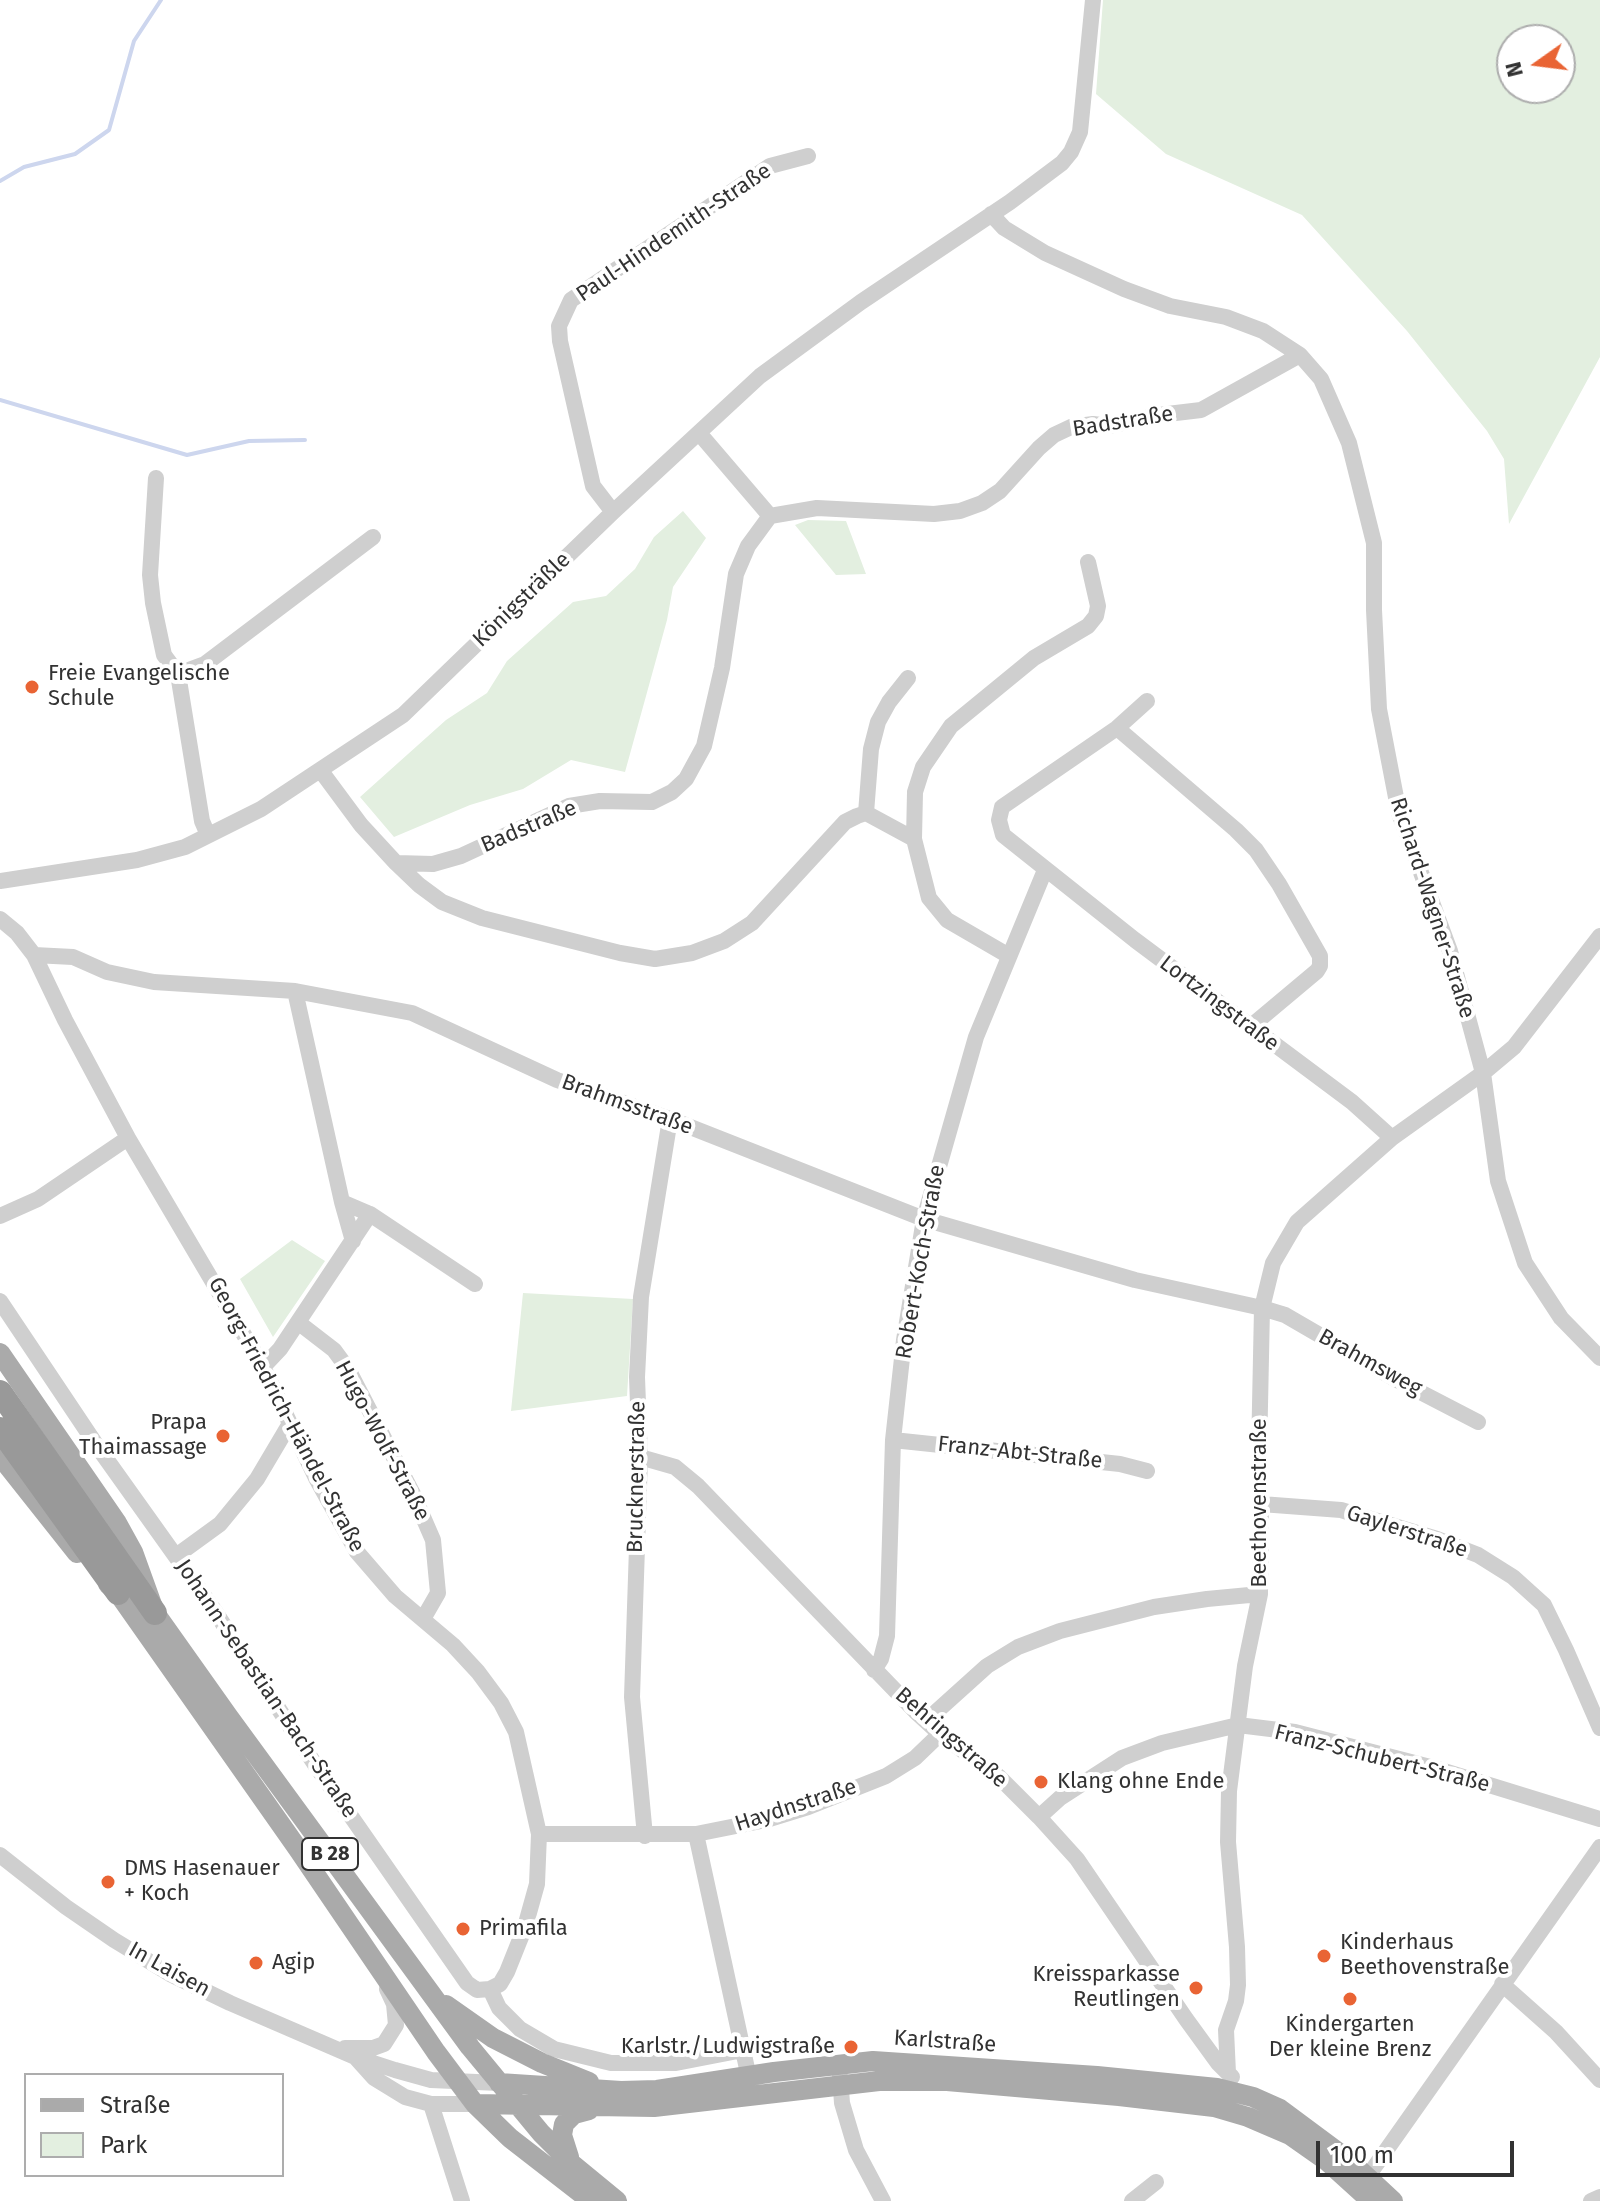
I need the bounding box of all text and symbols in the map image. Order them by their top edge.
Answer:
north arrow [1496,24,1576,104]
text: N [1499,59,1529,80]
street label: Paul-Hindemith-Straße [572,158,776,308]
street label: Badstraße [1071,401,1175,443]
street label: Königsträßle [468,547,576,653]
place label: Freie Evangelische Schule [48,661,230,712]
marker: Freie Evangelische Schule [23,678,41,696]
street label: Richard-Wagner-Straße [1384,794,1480,1022]
street label: Badstraße [477,795,581,859]
street label: Lortzingstraße [1154,951,1284,1057]
street label: Brahmsstraße [558,1069,696,1141]
street label: Robert-Koch-Straße [891,1163,951,1361]
street label: Georg-Friedrich-Händel-Straße [202,1273,370,1557]
street label: Brahmsweg [1314,1324,1426,1402]
street label: Hugo-Wolf-Straße [329,1356,435,1526]
street label: Brucknerstraße [622,1401,652,1553]
place label: Prapa Thaimassage [79,1410,207,1462]
street label: Beethovenstraße [1247,1418,1273,1588]
marker: Prapa Thaimassage [214,1427,232,1445]
street label: Franz-Abt-Straße [936,1431,1104,1475]
street label: Gaylerstraße [1343,1500,1471,1564]
street label: Johann-Sebastian-Bach-Straße [169,1555,363,1823]
street label: Behringstraße [889,1682,1013,1794]
street label: Franz-Schubert-Straße [1272,1719,1492,1799]
place label: Klang ohne Ende [1057,1769,1224,1795]
marker: Klang ohne Ende [1032,1773,1050,1791]
street label: Haydnstraße [732,1774,860,1838]
road number: B 28 [302,1838,358,1870]
place label: DMS Hasenauer + Koch [124,1856,280,1908]
marker: DMS Hasenauer + Koch [99,1873,117,1891]
place label: Primafila [479,1916,568,1942]
marker: Primafila [454,1920,472,1938]
place label: Kinderhaus Beethovenstraße [1340,1930,1510,1982]
street label: In Laisen [124,1937,214,2003]
marker: Kinderhaus Beethovenstraße [1315,1947,1333,1965]
place label: Agip [272,1950,315,1976]
marker: Agip [247,1954,265,1972]
place label: Kreissparkasse Reutlingen [1032,1962,1180,2014]
marker: Kreissparkasse Reutlingen [1187,1979,1205,1997]
marker: Kindergarten Der kleine Brenz [1341,1990,1359,2008]
place label: Kindergarten Der kleine Brenz [1269,2012,1431,2064]
street label: Karlstraße [893,2025,997,2059]
place label: Karlstr./Ludwigstraße [621,2034,835,2060]
marker: Karlstr./Ludwigstraße [842,2038,860,2056]
legend [24,2073,284,2177]
text: Straße [100,2091,171,2119]
scale bar [1320,2125,1518,2175]
text: Park [100,2131,147,2159]
text: 100 m [1330,2141,1394,2169]

